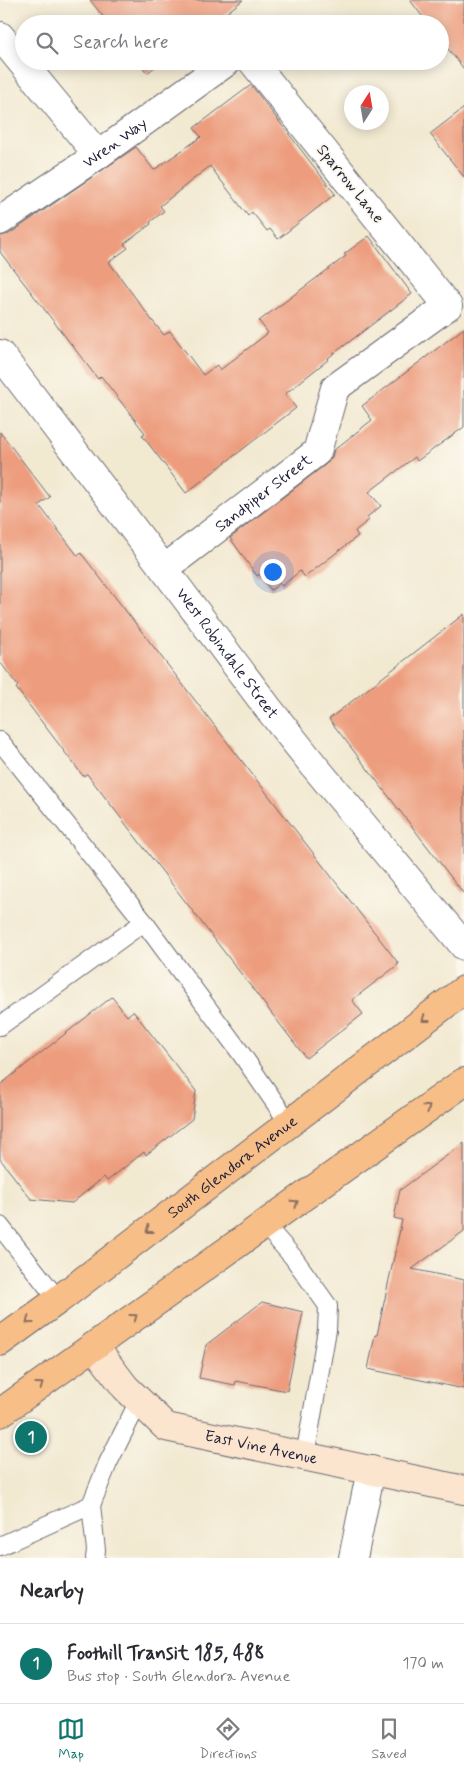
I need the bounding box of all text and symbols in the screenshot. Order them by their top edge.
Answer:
search box [15,15,449,70]
icon: search [33,29,61,57]
text: Search here [73,30,169,55]
north arrow [344,85,389,130]
street label: Wren Way [79,113,151,173]
street label: Sparrow Lane [312,140,388,228]
street label: Sandpiper Street [210,449,317,537]
your location [260,559,286,585]
street label: West Robindale Street [171,584,283,724]
one-way arrow [422,1014,431,1022]
one-way arrow [421,1105,431,1114]
street label: South Glendora Avenue [163,1110,302,1223]
one-way arrow [289,1200,298,1209]
one-way arrow [145,1224,155,1233]
one-way arrow [128,1314,138,1323]
one-way arrow [26,1315,35,1323]
one-way arrow [34,1382,44,1391]
pin: 1 [15,1418,47,1456]
street label: East Vine Avenue [203,1425,320,1469]
text: Nearby [20,1577,84,1605]
text: Foothill Transit 185, 488 [67,1641,265,1666]
text: 1 [32,1653,40,1674]
text: 170 m [402,1653,444,1674]
text: Bus stop · South Glendora Avenue [67,1666,290,1687]
tab: Map [57,1715,85,1763]
tab: Directions [200,1715,257,1763]
tab: Saved [371,1715,407,1763]

